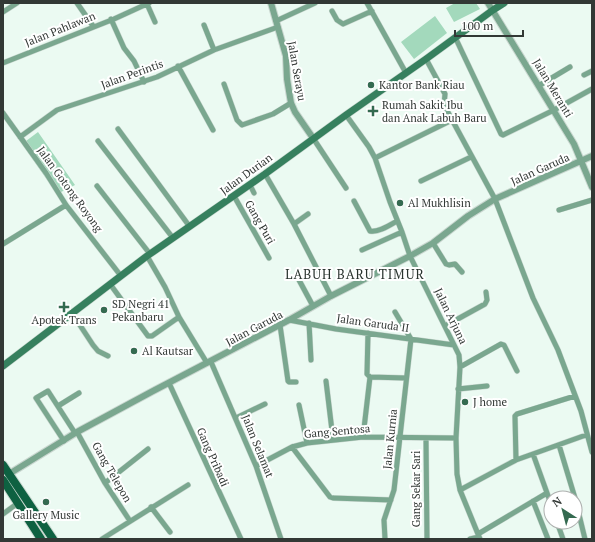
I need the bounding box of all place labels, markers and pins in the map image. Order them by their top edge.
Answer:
place label: Kantor Bank Riau [379,78,465,92]
marker: Kantor Bank Riau [366,80,376,90]
place label: Rumah Sakit Ibu dan Anak Labuh Baru [382,98,487,125]
marker: Rumah Sakit Ibu dan Anak Labuh Baru [367,105,379,117]
place label: Al Mukhlisin [408,196,471,210]
marker: Al Mukhlisin [395,198,405,208]
place label: SD Negri 41 Pekanbaru [112,297,170,324]
marker: Apotek Trans [59,302,69,312]
marker: SD Negri 41 Pekanbaru [99,305,109,315]
place label: Apotek Trans [31,313,97,327]
place label: Al Kautsar [142,344,194,358]
marker: Al Kautsar [129,346,139,356]
place label: J home [473,395,507,409]
marker: J home [460,397,470,407]
marker: Gallery Music [41,497,51,507]
place label: Gallery Music [13,508,79,522]

